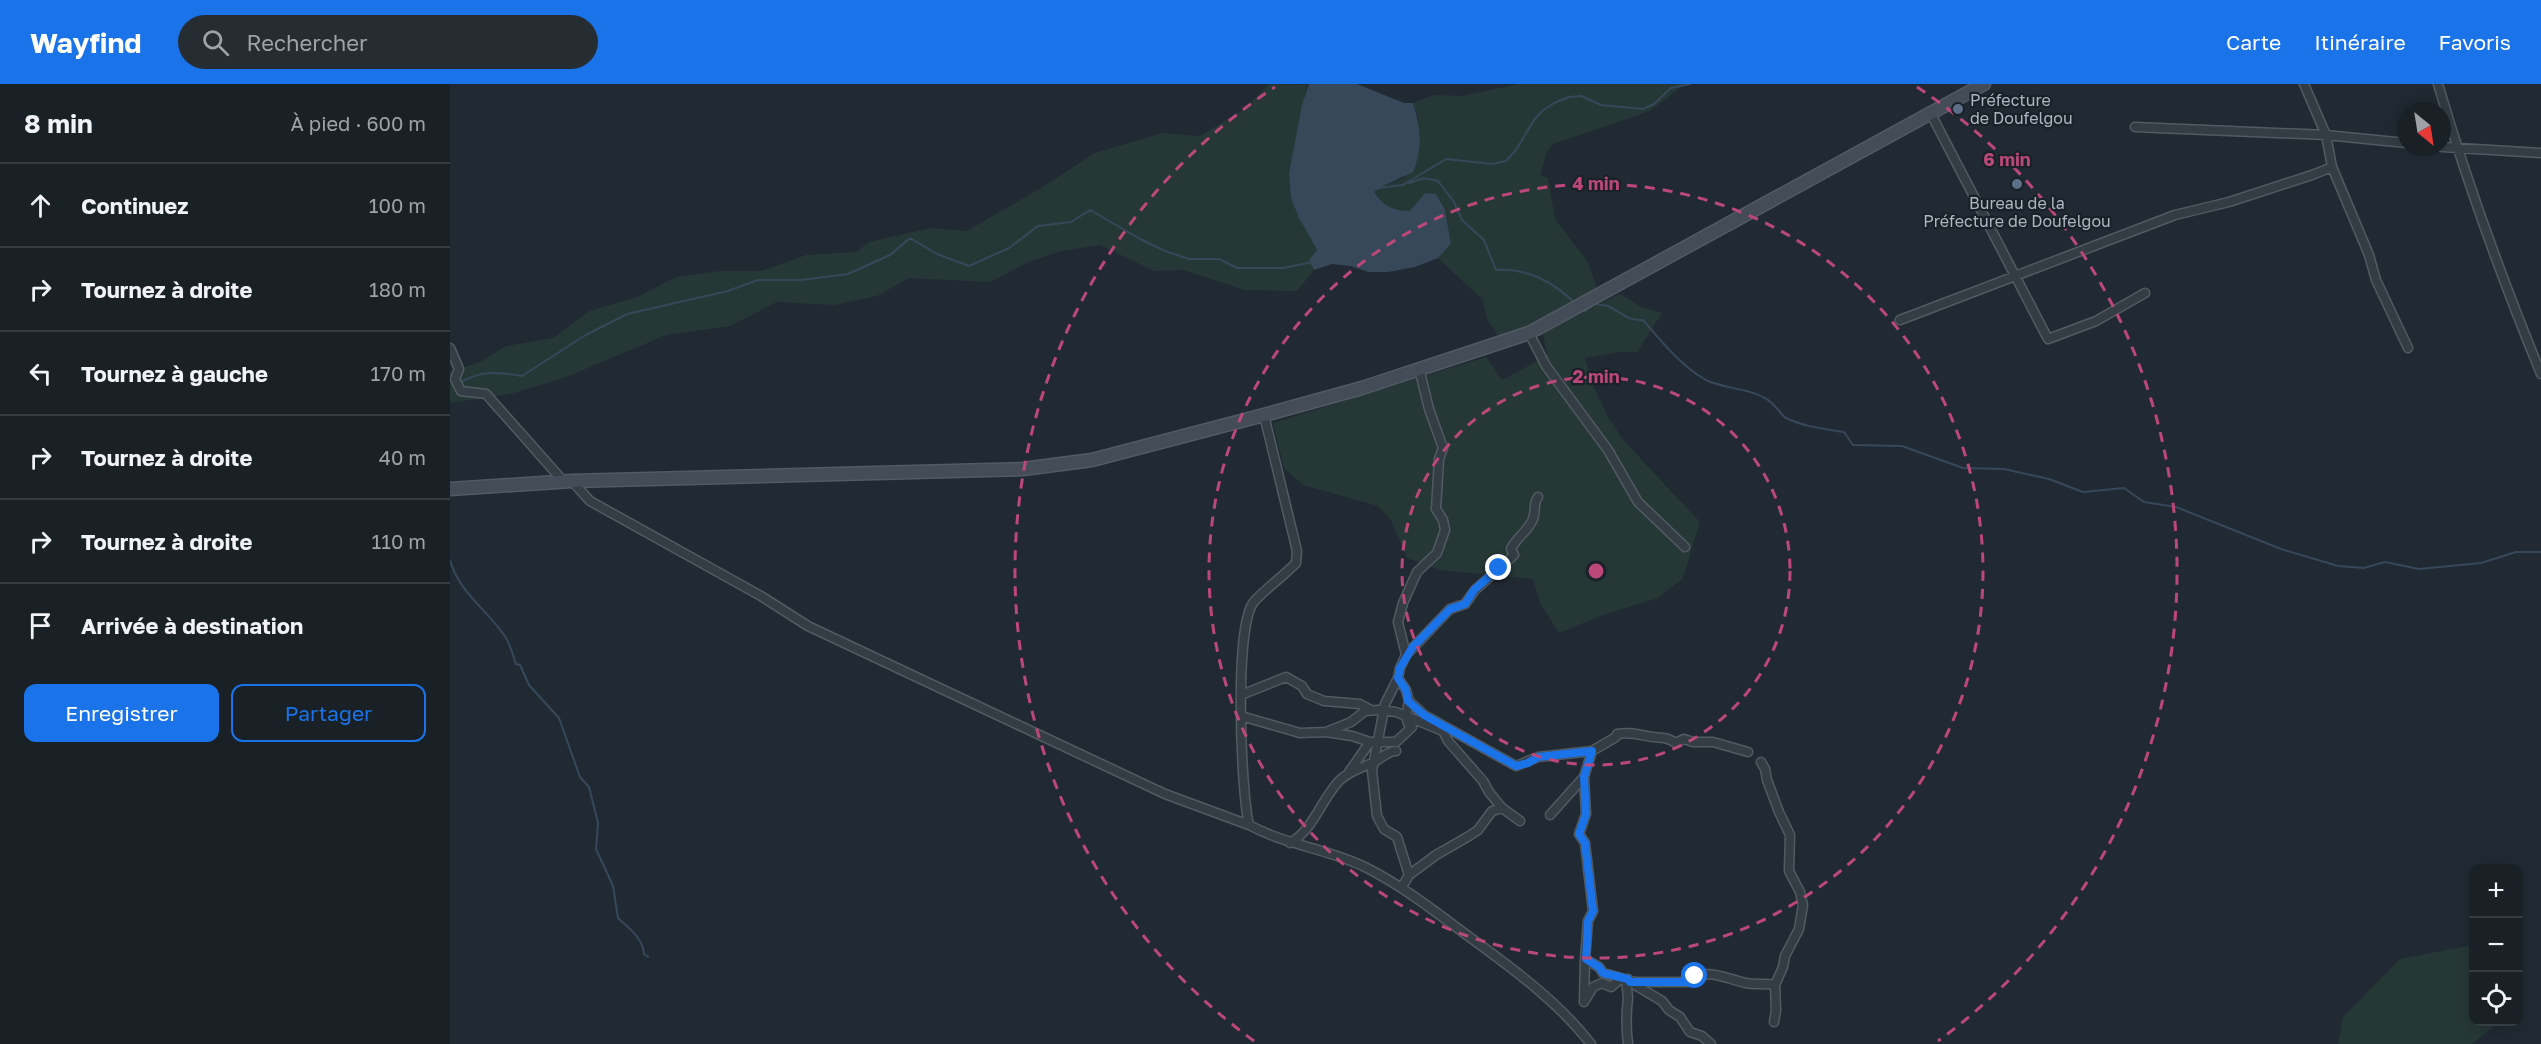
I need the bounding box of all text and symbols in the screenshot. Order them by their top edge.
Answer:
search box [178,15,598,69]
text: Wayfind [30,26,142,59]
icon: search [199,26,232,59]
text: Rechercher [247,29,368,56]
text: Carte [2226,29,2281,55]
text: Itinéraire [2314,29,2406,55]
text: Favoris [2439,29,2511,55]
place label: Préfecture de Doufelgou [1970,90,2073,128]
marker: Préfecture de Doufelgou [1951,102,1965,116]
north arrow [2397,102,2451,156]
text: 8 min [24,108,93,139]
text: À pied · 600 m [290,111,426,135]
text: 6 min [1983,148,2031,170]
text: 4 min [1572,172,1620,194]
marker: Bureau de la Préfecture de Doufelgou [2010,177,2024,191]
icon: ahead [24,189,57,222]
text: Continuez [81,192,188,219]
text: 100 m [369,193,426,217]
place label: Bureau de la Préfecture de Doufelgou [1923,193,2111,231]
icon: right [24,273,57,306]
text: Tournez à droite [81,276,252,303]
text: 180 m [369,277,426,301]
icon: left [24,357,57,390]
text: Tournez à gauche [81,360,268,387]
text: 170 m [371,361,426,385]
text: 2 min [1572,365,1620,387]
icon: right [24,441,57,474]
text: Tournez à droite [81,444,252,471]
text: 40 m [379,445,426,469]
icon: right [24,525,57,558]
text: Tournez à droite [81,528,252,555]
text: 110 m [372,529,426,553]
route end [1485,554,1511,580]
centre of rings [1586,561,1606,581]
icon: arrive [24,609,57,642]
text: Arrivée à destination [81,612,303,639]
button: Enregistrer [24,684,219,742]
button: Partager [231,684,426,742]
map controls [2469,864,2523,1026]
button: + [2469,864,2523,918]
button: − [2469,918,2523,972]
route start [1681,962,1707,988]
button: locate [2469,972,2523,1026]

